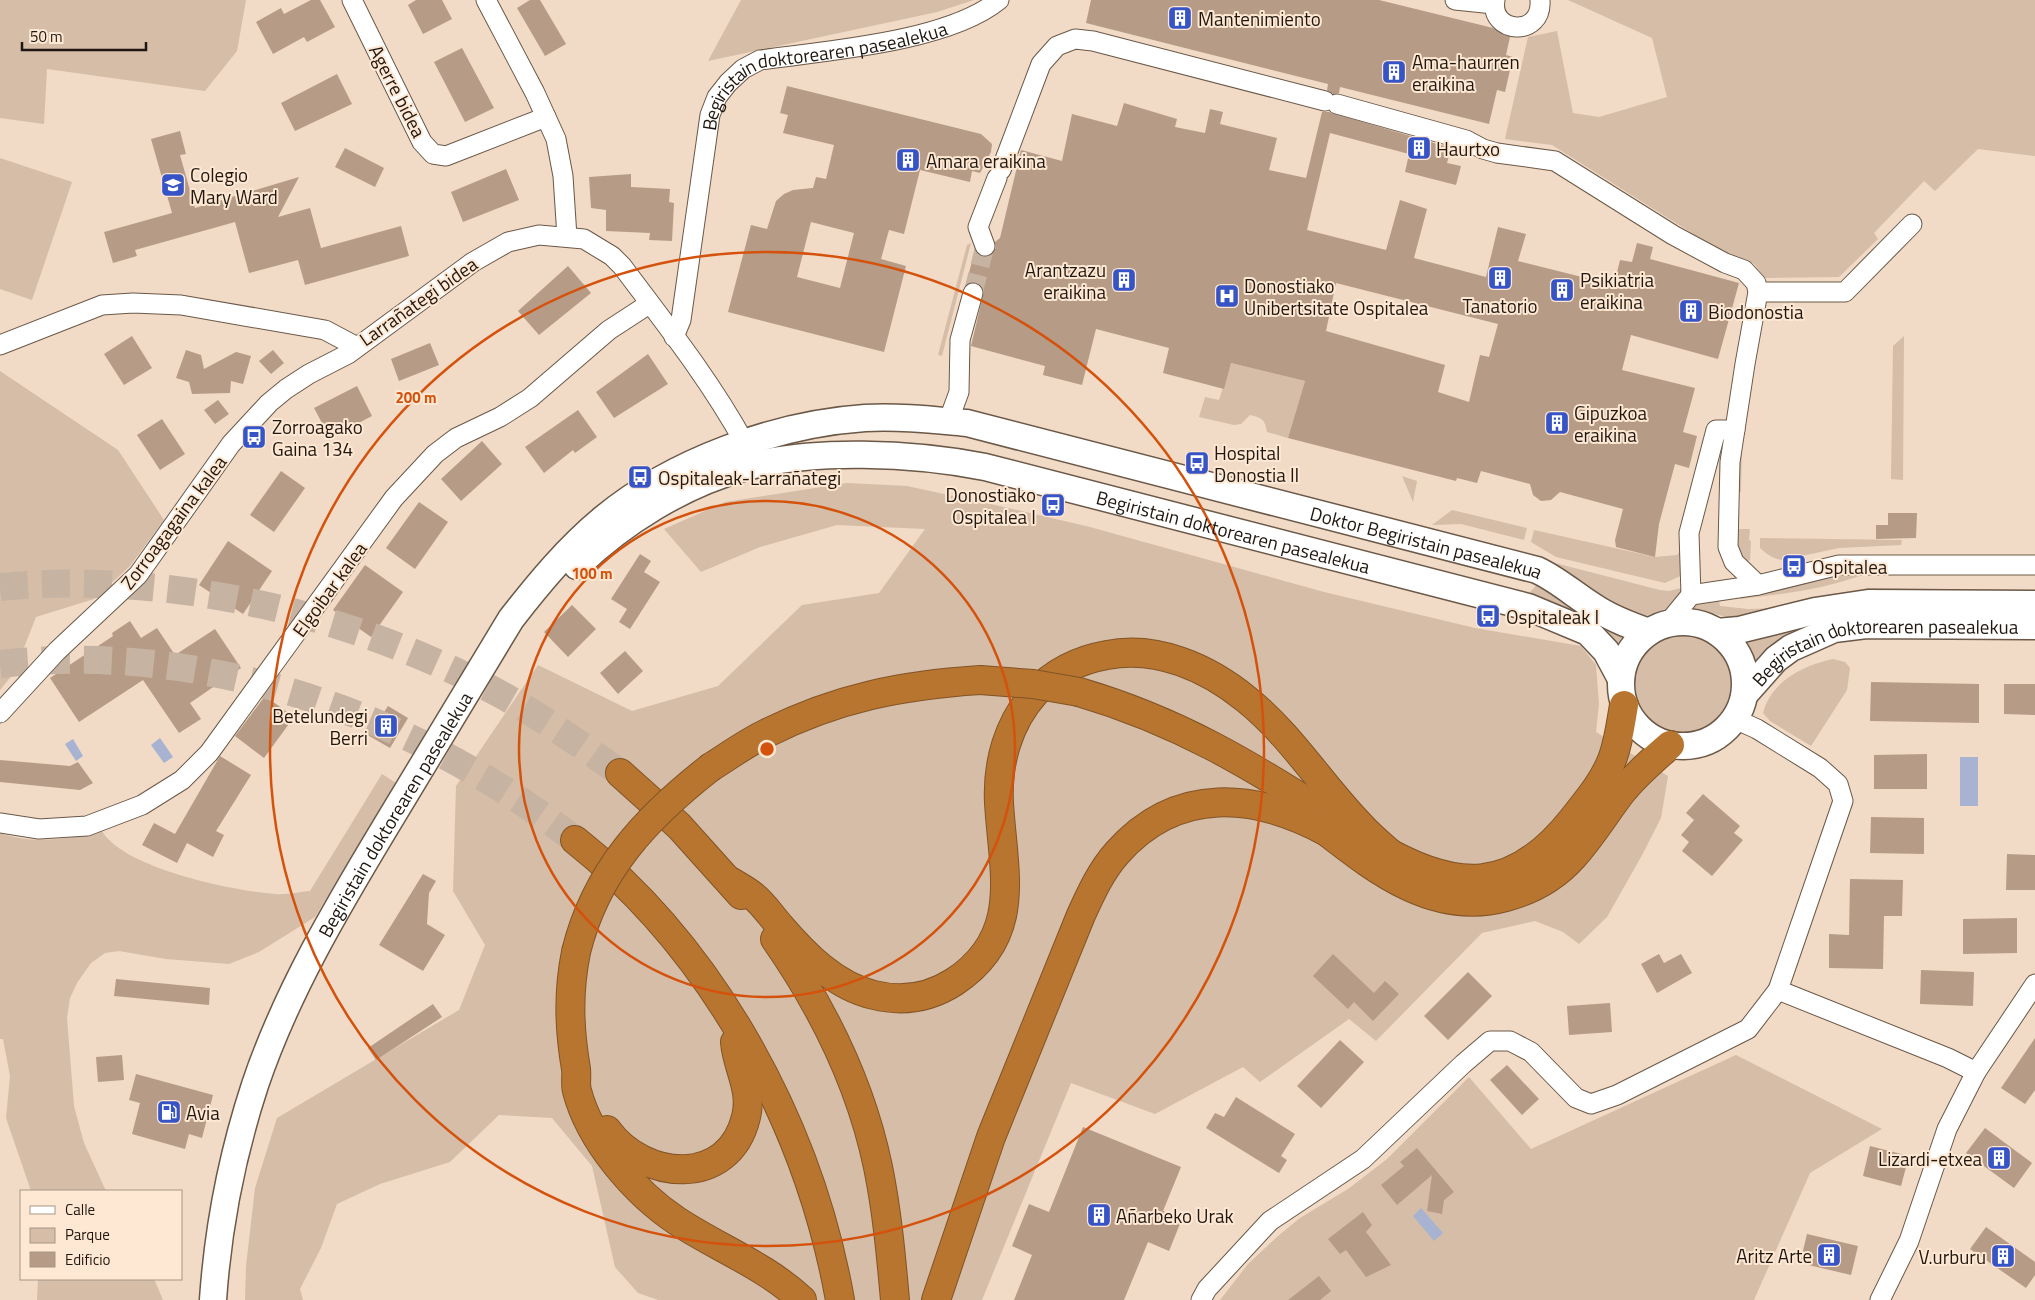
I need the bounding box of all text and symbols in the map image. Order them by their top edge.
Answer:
place label: Mantenimiento [1198,4,1321,33]
building icon: Mantenimiento [1167,5,1193,31]
street label: Begiristain doktorearen pasealekua [693,13,951,132]
scale bar [22,20,146,52]
text: 50 m [30,25,63,48]
street label: Agerre bidea [362,40,434,143]
place label: Ama-haurren eraikina [1412,47,1520,98]
building icon: Ama-haurren eraikina [1381,59,1407,85]
place label: Haurtxo [1436,134,1500,163]
building icon: Haurtxo [1406,135,1432,161]
place label: Amara eraikina [926,146,1046,175]
building icon: Amara eraikina [895,147,921,173]
place label: Colegio Mary Ward [190,160,278,211]
school or university icon: Colegio Mary Ward [160,172,186,198]
street label: Larrañategi bidea [353,249,484,353]
place label: Arantzazu eraikina [1025,255,1106,306]
building icon: Tanatorio [1487,265,1513,291]
place label: Psikiatria eraikina [1580,265,1654,316]
building icon: Arantzazu eraikina [1111,267,1137,293]
place label: Donostiako Unibertsitate Ospitalea [1244,271,1429,322]
building icon: Psikiatria eraikina [1549,277,1575,303]
hospital icon: Donostiako Unibertsitate Ospitalea [1214,283,1240,309]
place label: Tanatorio [1462,291,1538,320]
place label: Biodonostia [1708,297,1804,326]
building icon: Biodonostia [1678,298,1704,324]
text: 200 m [395,386,437,409]
place label: Gipuzkoa eraikina [1574,398,1647,449]
building icon: Gipuzkoa eraikina [1544,410,1570,436]
place label: Zorroagako Gaina 134 [272,412,363,463]
bus stop icon: Zorroagako Gaina 134 [241,424,267,450]
place label: Hospital Donostia II [1214,438,1299,489]
street label: Zorroagagaina kalea [113,449,233,595]
bus stop icon: Hospital Donostia II [1184,450,1210,476]
place label: Ospitaleak-Larrañategi [658,463,841,492]
bus stop icon: Ospitaleak-Larrañategi [627,464,653,490]
place label: Donostiako Ospitalea I [945,480,1036,531]
street label: Begiristain doktorearen pasealekua [1093,482,1374,580]
bus stop icon: Donostiako Ospitalea I [1040,492,1066,518]
street label: Doktor Begiristain pasealekua [1307,498,1548,586]
street label: Elgoibar kalea [285,535,374,643]
place label: Ospitalea [1812,552,1888,581]
bus stop icon: Ospitalea [1781,553,1807,579]
text: 100 m [571,562,613,585]
place label: Ospitaleak I [1506,602,1599,631]
bus stop icon: Ospitaleak I [1475,603,1501,629]
street label: Begiristain doktorearen pasealekua [1744,610,2019,692]
street label: Begiristain doktorearen pasealekua [310,685,479,942]
place label: Betelundegi Berri [272,701,368,752]
building icon: Betelundegi Berri [373,713,399,739]
centre of rings [758,740,776,758]
place label: Avia [186,1098,220,1127]
fuel station icon: Avia [156,1099,182,1125]
place label: Lizardi-etxea [1878,1144,1982,1173]
building icon: Lizardi-etxea [1986,1145,2012,1171]
legend [20,1190,182,1280]
text: Calle [65,1198,95,1221]
place label: Añarbeko Urak [1116,1201,1234,1230]
building icon: Añarbeko Urak [1086,1202,1112,1228]
text: Parque [65,1223,110,1246]
place label: Aritz Arte [1736,1241,1812,1270]
building icon: Aritz Arte [1816,1242,1842,1268]
place label: V.urburu [1918,1242,1986,1271]
building icon: V.urburu [1990,1243,2016,1269]
text: Edificio [65,1248,110,1271]

